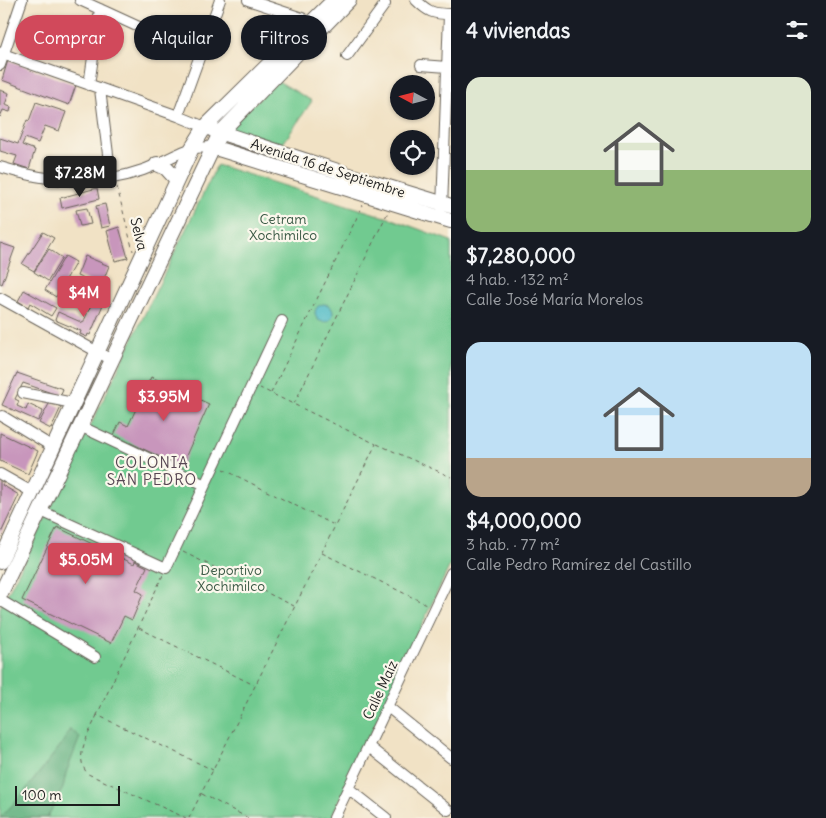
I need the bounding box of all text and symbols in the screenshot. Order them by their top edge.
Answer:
chip: Comprar [15,15,124,60]
chip: Alquilar [134,15,231,60]
chip: Filtros [241,15,327,60]
icon: filters [783,16,811,44]
text: 4 viviendas [466,17,570,44]
north arrow [390,75,435,120]
map controls [390,75,435,175]
icon: home [594,109,684,199]
button: locate [390,130,435,175]
street label: Avenida 16 de Septiembre [248,134,408,202]
pin: $7.28M [39,156,121,198]
text: $7.28M [55,162,106,182]
park label: Cetram Xochimilco [249,210,317,244]
street label: Selva [126,216,152,252]
text: $7,280,000 [466,242,576,269]
text: 4 hab. · 132 m² [466,269,569,289]
pin: $4M [60,276,108,318]
text: $4M [68,282,100,302]
text: Calle José María Morelos [466,289,643,309]
icon: home [594,374,684,464]
pin: $3.95M [123,380,205,422]
text: $3.95M [138,386,190,406]
district label: COLONIA SAN PEDRO [107,453,197,489]
text: $4,000,000 [466,507,582,534]
text: 3 hab. · 77 m² [466,534,560,554]
pin: $5.05M [45,542,127,585]
text: $5.05M [59,549,113,569]
text: Calle Pedro Ramírez del Castillo [466,554,692,574]
park label: Deportivo Xochimilco [197,561,265,595]
street label: Calle Maíz [358,657,402,723]
scale bar [15,783,120,806]
text: 100 m [22,786,62,804]

